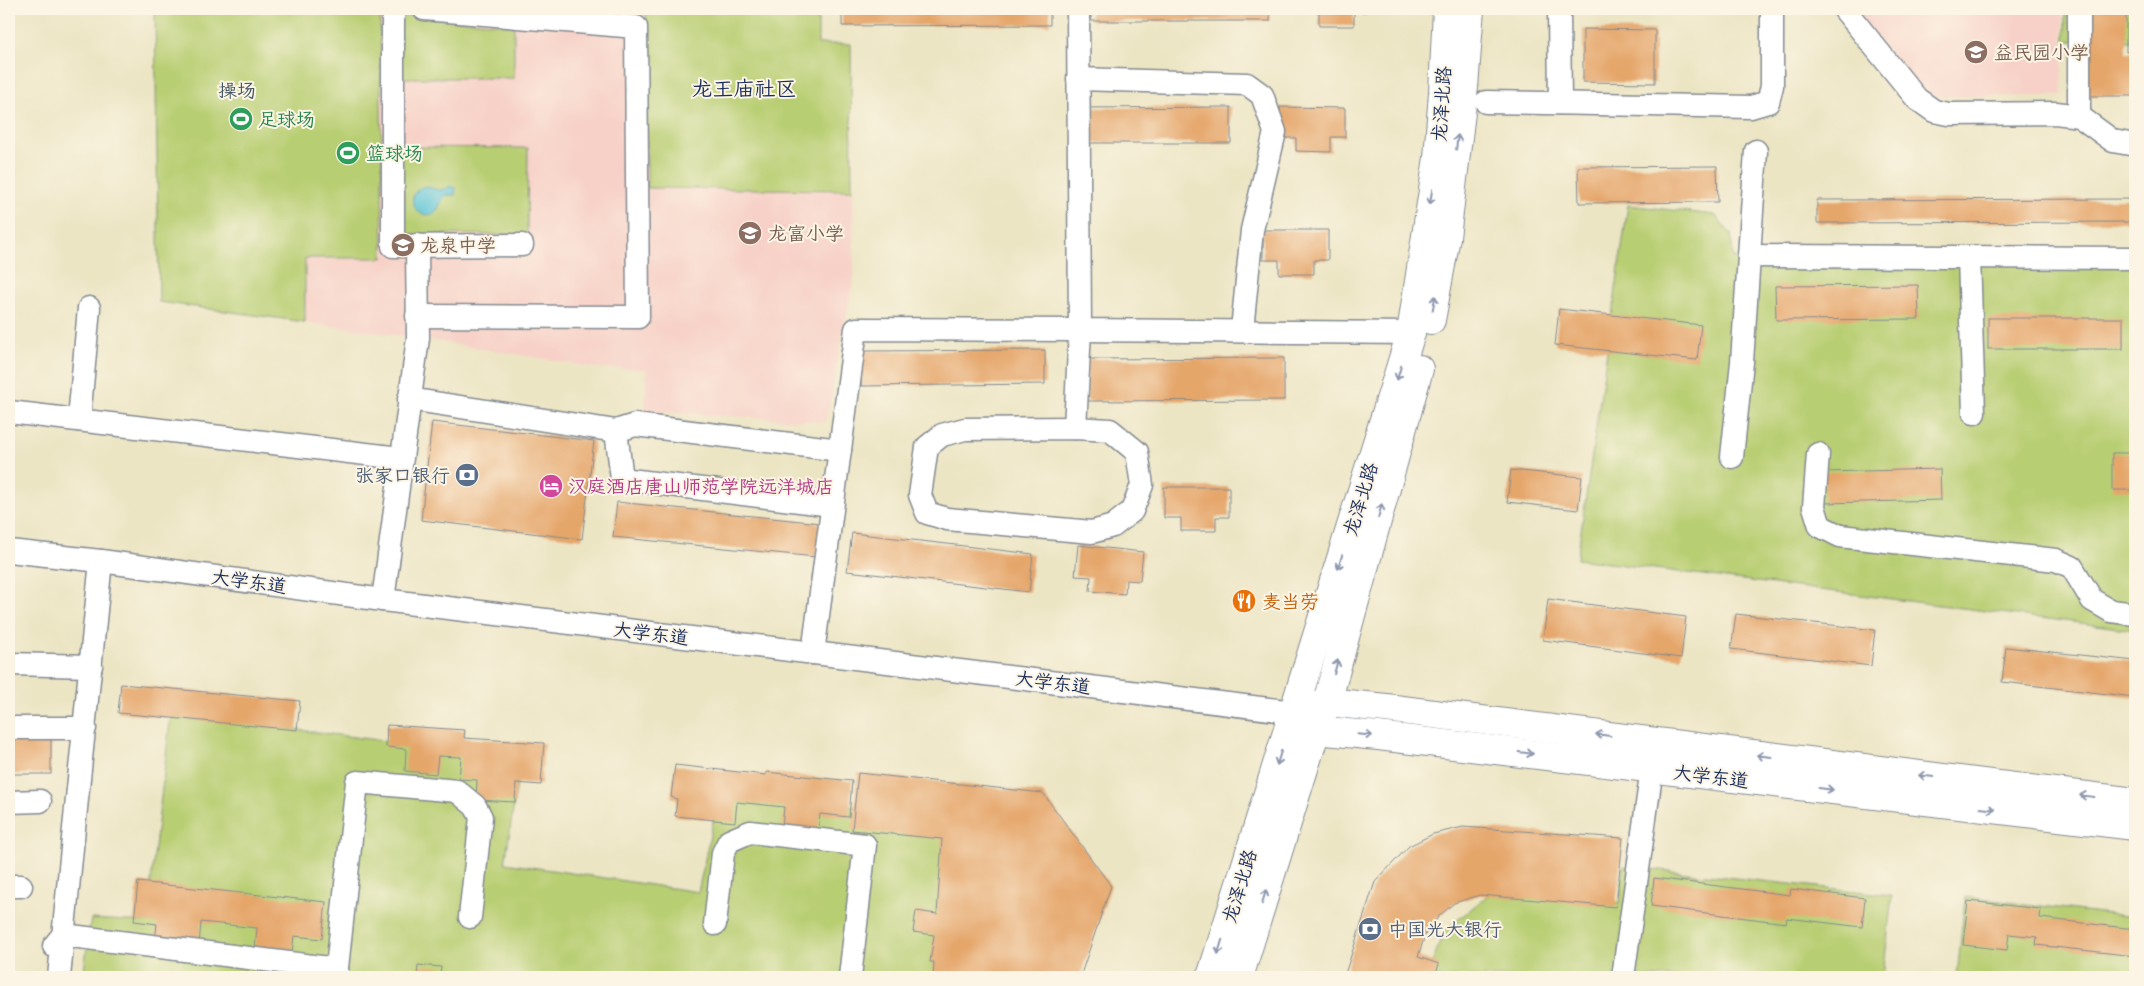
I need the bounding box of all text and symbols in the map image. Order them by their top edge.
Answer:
school or university icon: 益民园小学 [1963,39,1989,65]
place label: 益民园小学 [1994,42,2089,69]
street label: 龙泽北路 [1428,65,1461,143]
district label: 龙王庙社区 [692,77,797,107]
park label: 操场 [218,80,256,107]
sports icon: 足球场 [228,106,254,132]
place label: 足球场 [258,109,315,136]
one-way arrow [1452,134,1462,150]
sports icon: 篮球场 [335,140,361,166]
place label: 篮球场 [366,143,423,170]
one-way arrow [1426,188,1436,204]
school or university icon: 龙富小学 [737,220,763,246]
place label: 龙富小学 [768,223,844,250]
school or university icon: 龙泉中学 [390,232,416,258]
place label: 龙泉中学 [420,235,496,262]
one-way arrow [1430,295,1439,311]
one-way arrow [1393,365,1403,381]
street label: 龙泽北路 [1339,460,1387,540]
bank icon: 张家口银行 [454,462,480,488]
place label: 张家口银行 [355,465,450,492]
hotel icon: 汉庭酒店唐山师范学院远洋城店 [538,473,564,499]
place label: 汉庭酒店唐山师范学院远洋城店 [568,476,834,503]
one-way arrow [1375,503,1385,519]
one-way arrow [1335,554,1345,570]
street label: 大学东道 [209,566,288,603]
restaurant icon: 麦当劳 [1231,588,1257,614]
place label: 麦当劳 [1262,591,1319,618]
street label: 大学东道 [611,618,690,655]
one-way arrow [1332,660,1342,676]
street label: 大学东道 [1013,667,1092,704]
one-way arrow [1356,730,1372,739]
one-way arrow [1596,730,1612,740]
one-way arrow [1518,748,1534,758]
one-way arrow [1274,750,1284,766]
one-way arrow [1757,751,1773,761]
street label: 大学东道 [1671,761,1750,798]
one-way arrow [1918,771,1934,781]
one-way arrow [1818,784,1834,794]
one-way arrow [2079,791,2095,801]
one-way arrow [1979,804,1995,814]
street label: 龙泽北路 [1218,847,1266,927]
one-way arrow [1260,890,1269,906]
bank icon: 中国光大银行 [1357,916,1383,942]
place label: 中国光大银行 [1388,919,1502,946]
one-way arrow [1215,939,1225,955]

